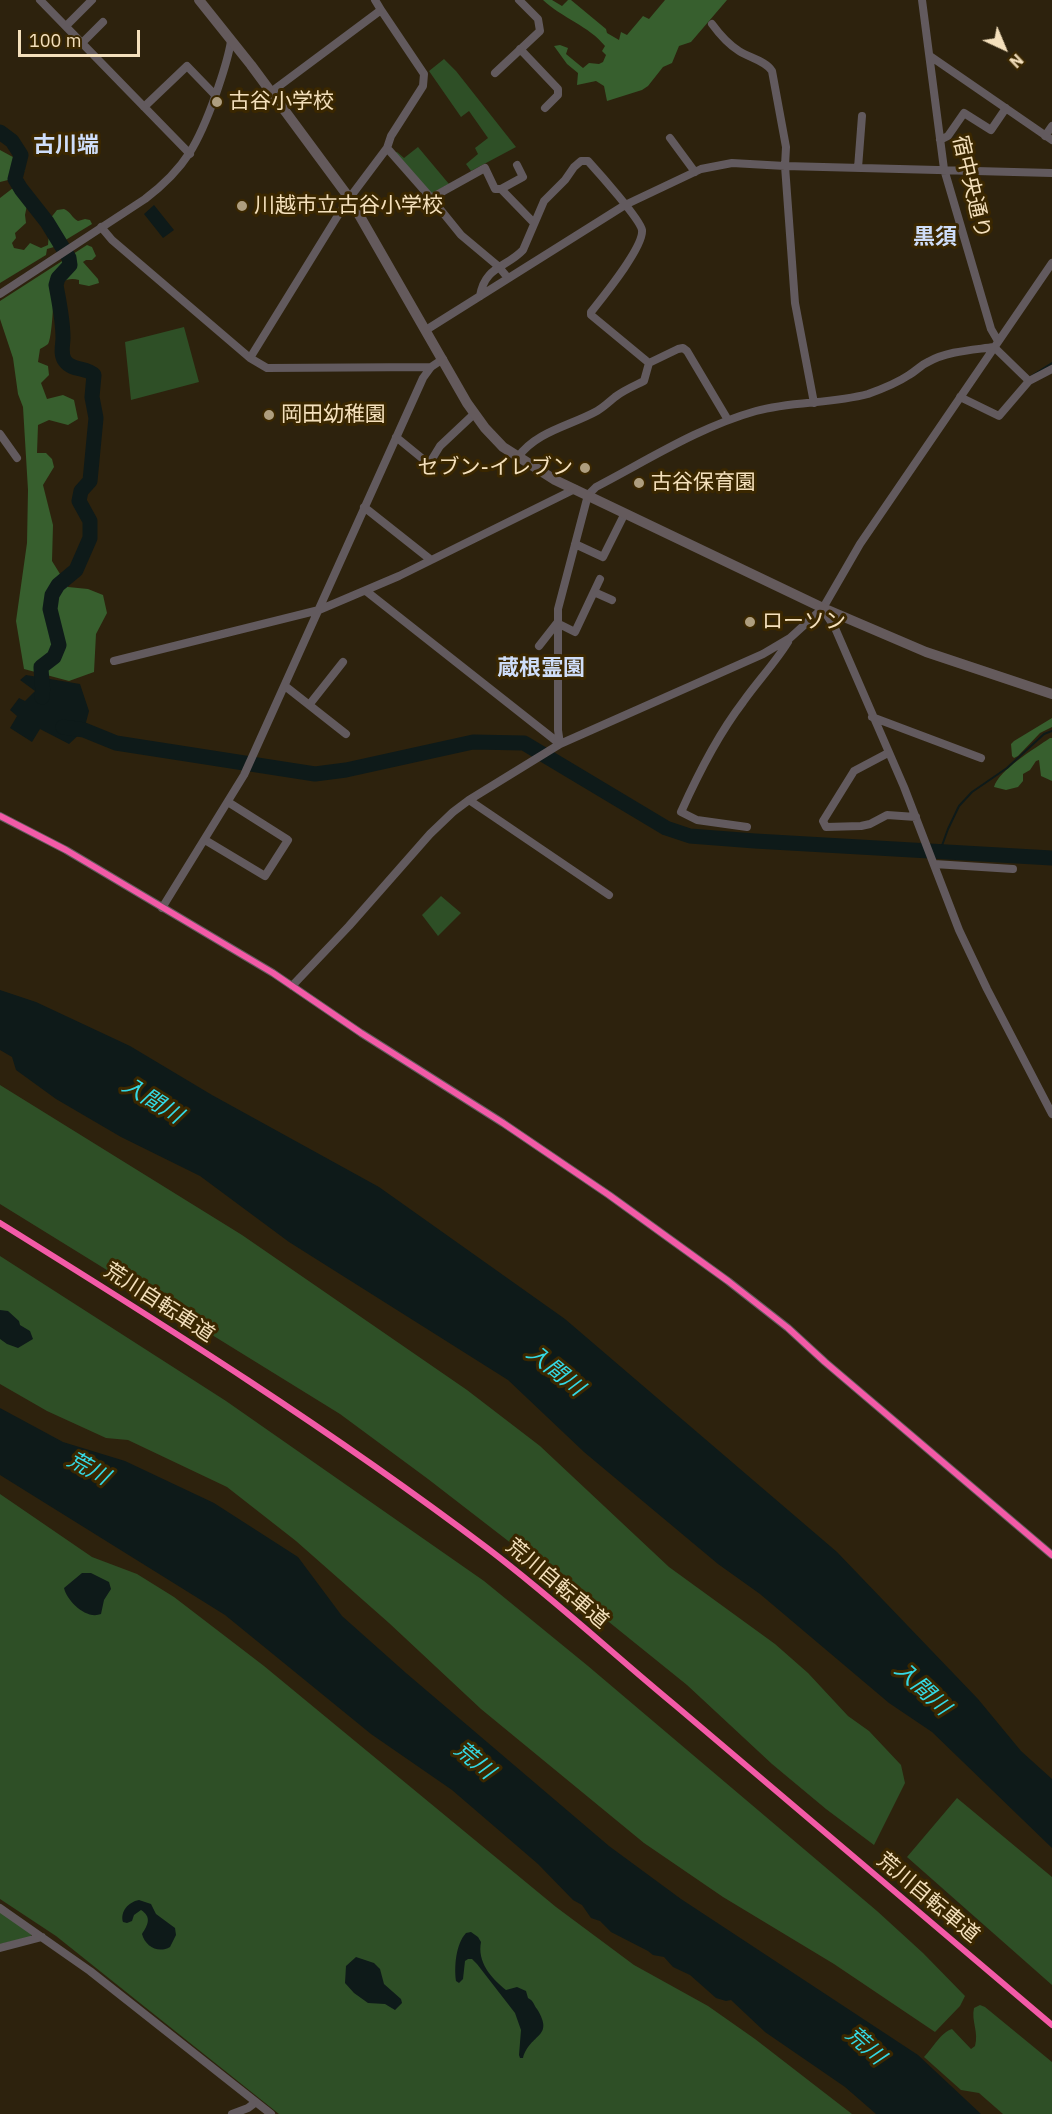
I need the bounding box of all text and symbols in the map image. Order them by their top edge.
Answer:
scale bar [21,18,142,56]
north arrow [974,18,1034,78]
text: 100 m [29,29,81,52]
text: N [1005,50,1028,72]
place label: 古谷小学校 [229,89,334,115]
marker: 古谷小学校 [210,95,224,109]
district label: 古川端 [33,133,99,159]
street label: 宿中央通り [947,133,995,241]
place label: 川越市立古谷小学校 [254,193,443,219]
marker: 川越市立古谷小学校 [235,199,249,213]
district label: 黒須 [913,225,957,251]
place label: 岡田幼稚園 [281,402,386,428]
marker: 岡田幼稚園 [262,408,276,422]
place label: セブン-イレブン [418,455,573,481]
marker: セブン-イレブン [578,461,592,475]
place label: 古谷保育園 [651,470,756,496]
marker: 古谷保育園 [632,476,646,490]
place label: ローソン [762,609,846,635]
marker: ローソン [743,615,757,629]
district label: 蔵根霊園 [497,656,585,682]
water label: 入間川 [117,1072,187,1130]
street label: 荒川自転車道 [99,1258,219,1348]
water label: 入間川 [521,1340,589,1402]
water label: 荒川 [62,1447,114,1491]
street label: 荒川自転車道 [501,1534,613,1634]
water label: 入間川 [889,1657,955,1721]
water label: 荒川 [449,1737,499,1785]
street label: 荒川自転車道 [872,1848,984,1948]
water label: 荒川 [840,2021,890,2071]

